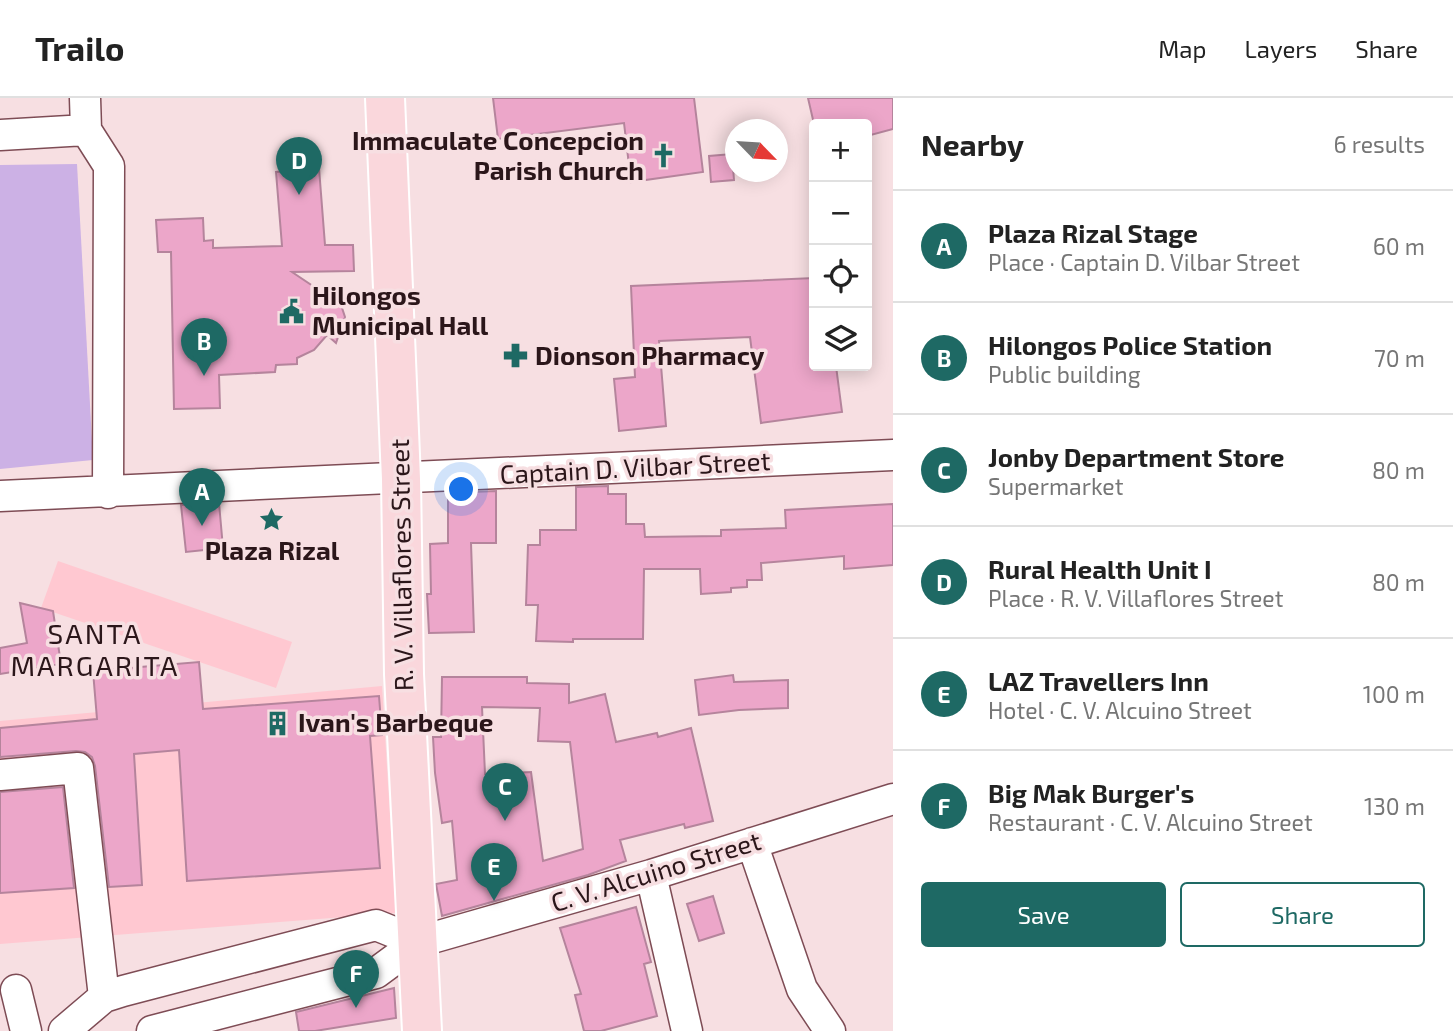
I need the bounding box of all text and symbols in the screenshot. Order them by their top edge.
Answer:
text: Trailo [35,28,125,68]
text: Map [1158,34,1206,63]
text: Layers [1244,34,1317,63]
text: Share [1355,34,1418,63]
north arrow [725,119,788,182]
map controls [809,119,872,371]
button: + [809,119,872,182]
place label: Immaculate Concepcion Parish Church [352,124,644,185]
text: Nearby [921,126,1024,162]
text: 6 results [1334,130,1425,158]
pin: D [276,137,322,195]
church icon: Immaculate Concepcion Parish Church [650,142,678,170]
button: − [809,182,872,245]
text: Plaza Rizal Stage [988,217,1198,248]
text: A [936,232,952,260]
text: 60 m [1373,232,1425,260]
button: locate [809,245,872,308]
text: Place · Captain D. Vilbar Street [988,248,1300,276]
place label: Hilongos Municipal Hall [312,279,489,340]
public building icon: Hilongos Municipal Hall [278,297,306,325]
button: layers [809,308,872,371]
pin: B [181,318,227,376]
text: Hilongos Police Station [988,329,1272,360]
place label: Dionson Pharmacy [535,339,765,371]
pharmacy icon: Dionson Pharmacy [501,342,529,370]
text: B [937,344,951,372]
text: 70 m [1374,344,1425,372]
text: Public building [988,360,1141,388]
street label: R. V. Villaflores Street [383,438,418,691]
text: Jonby Department Store [988,441,1284,472]
street label: Captain D. Vilbar Street [499,444,771,489]
text: C [937,456,951,484]
text: 80 m [1372,456,1425,484]
pin: A [179,468,225,526]
your location [444,472,478,506]
text: Supermarket [988,472,1123,500]
place icon: Plaza Rizal [258,505,286,533]
place label: Plaza Rizal [205,534,340,565]
text: Rural Health Unit I [988,553,1212,584]
text: D [936,568,952,596]
text: 80 m [1372,568,1425,596]
text: Place · R. V. Villaflores Street [988,584,1283,612]
district label: SANTA MARGARITA [11,616,179,682]
text: LAZ Travellers Inn [988,665,1209,696]
text: E [937,680,951,708]
text: 100 m [1363,680,1425,708]
text: Hotel · C. V. Alcuino Street [988,696,1252,724]
place label: Ivan's Barbeque [298,706,493,737]
building icon: Ivan's Barbeque [264,709,292,737]
pin: C [482,763,528,821]
text: Big Mak Burger's [988,777,1194,808]
text: F [938,792,950,820]
text: 130 m [1364,792,1425,820]
text: Restaurant · C. V. Alcuino Street [988,808,1313,836]
street label: C. V. Alcuino Street [547,824,764,917]
pin: E [471,843,517,901]
button: Save [921,882,1166,947]
button: Share [1180,882,1425,947]
pin: F [333,950,379,1008]

